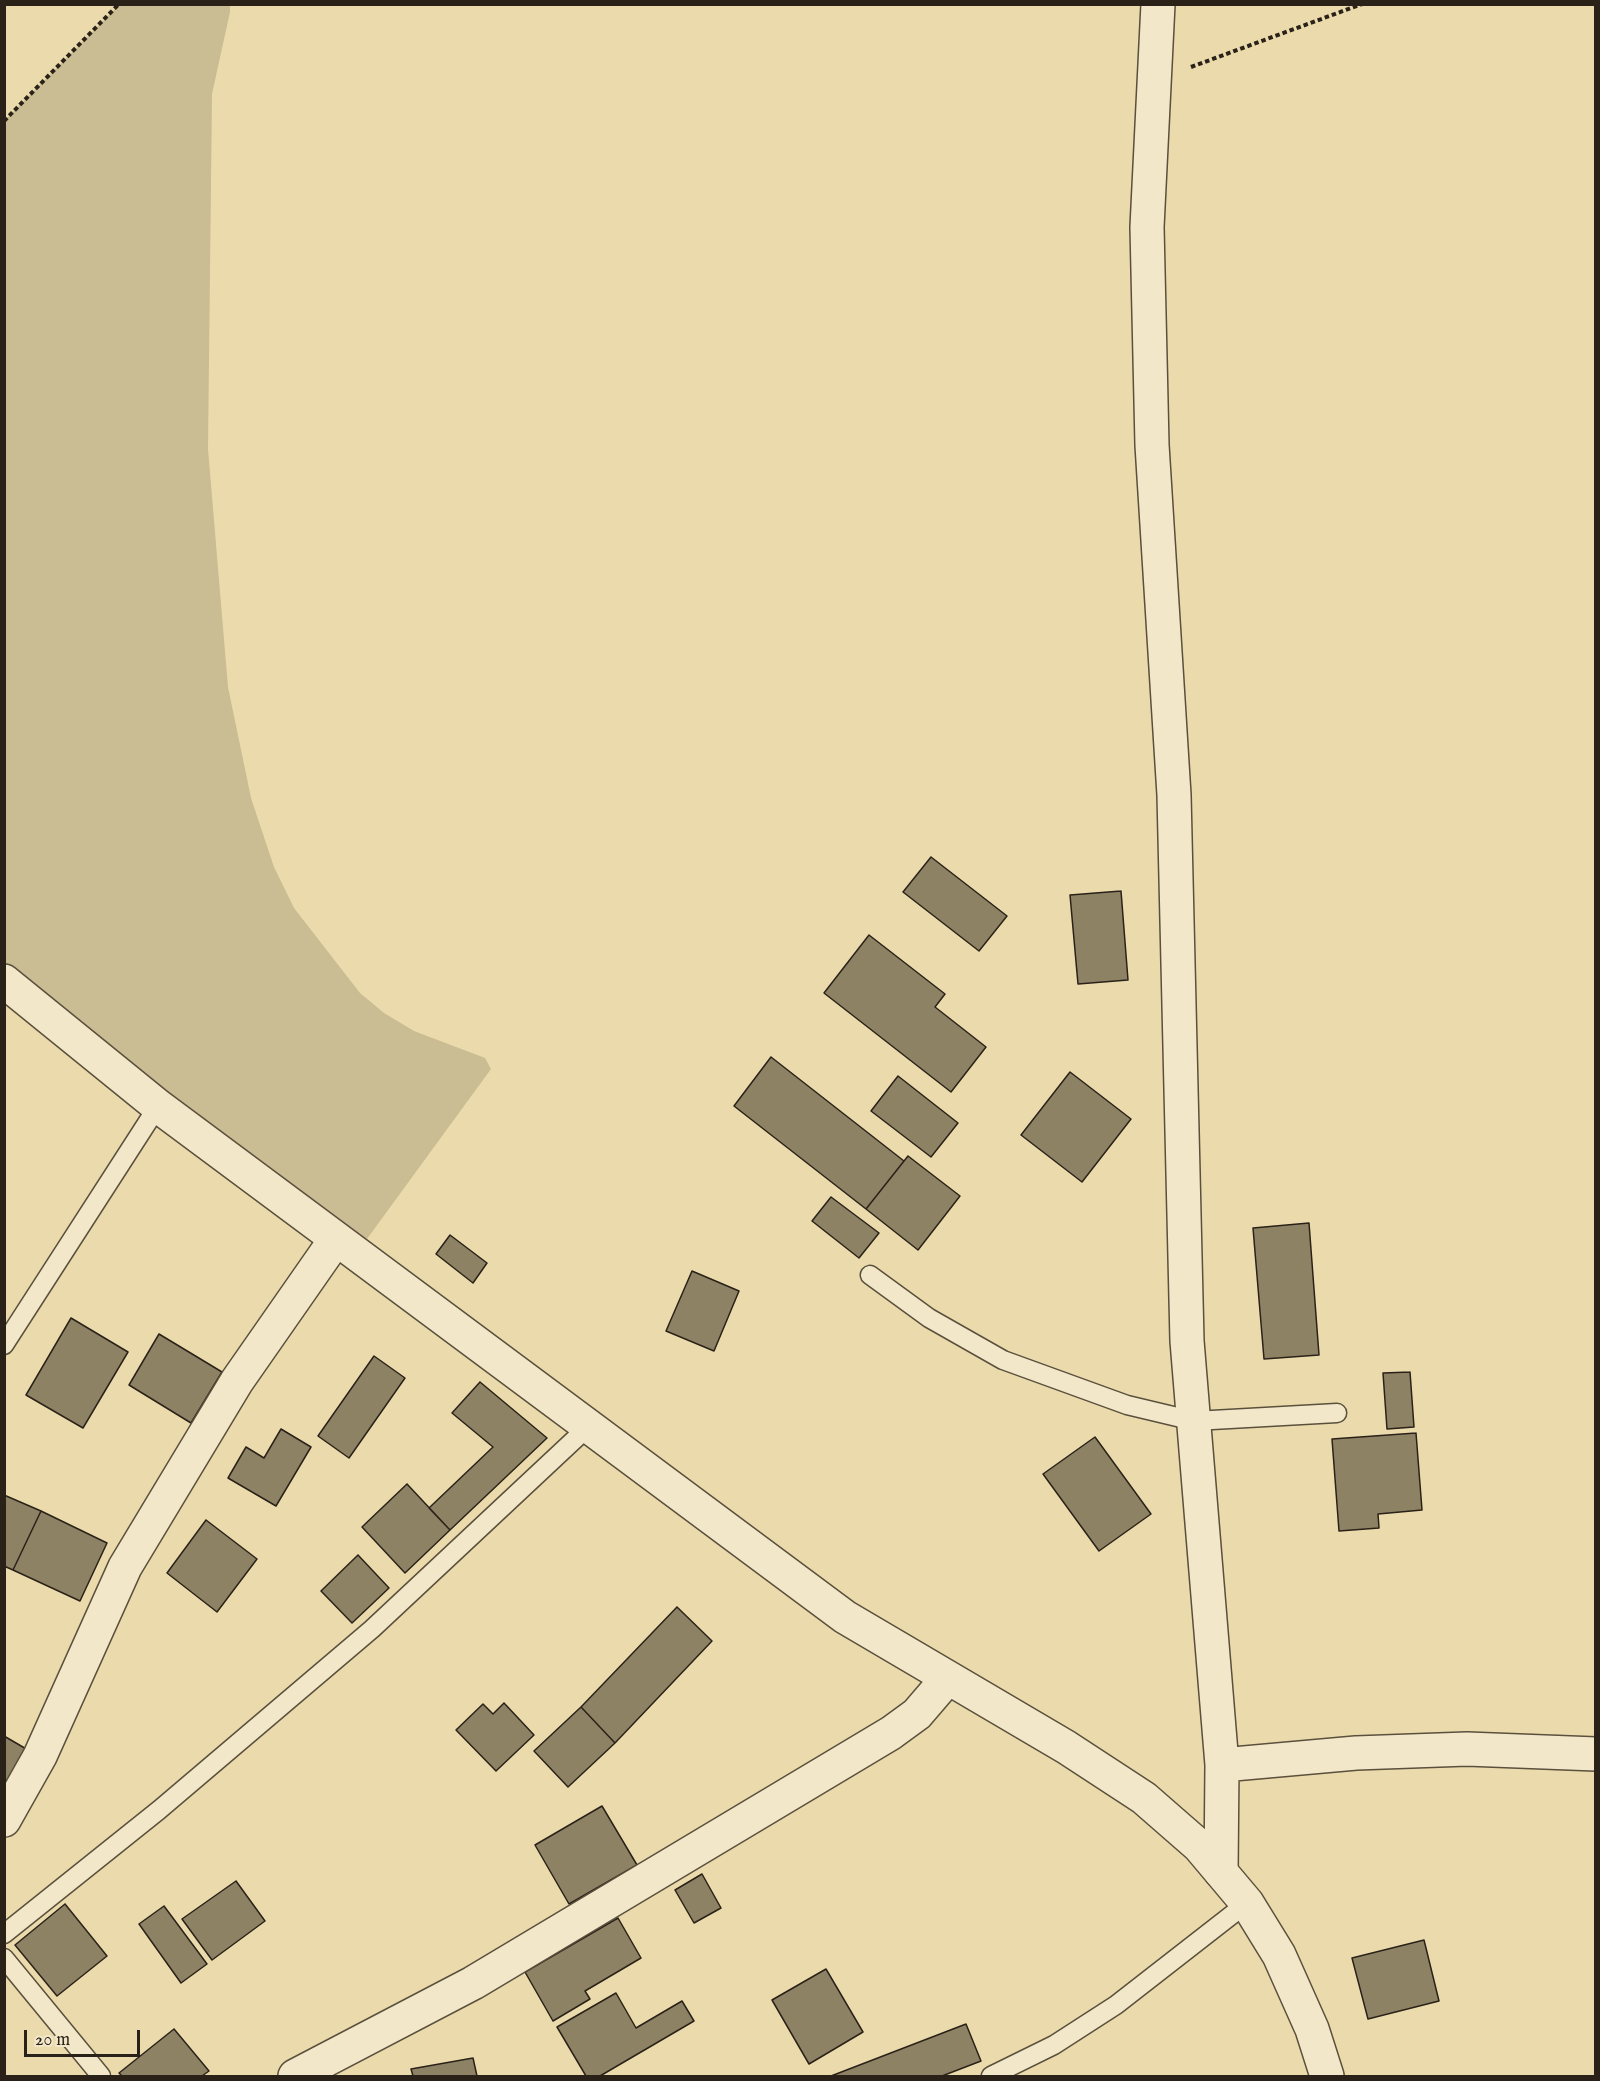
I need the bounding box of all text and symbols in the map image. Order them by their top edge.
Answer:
scale bar [27,2018,142,2056]
text: 20 m [35,2029,70,2052]

